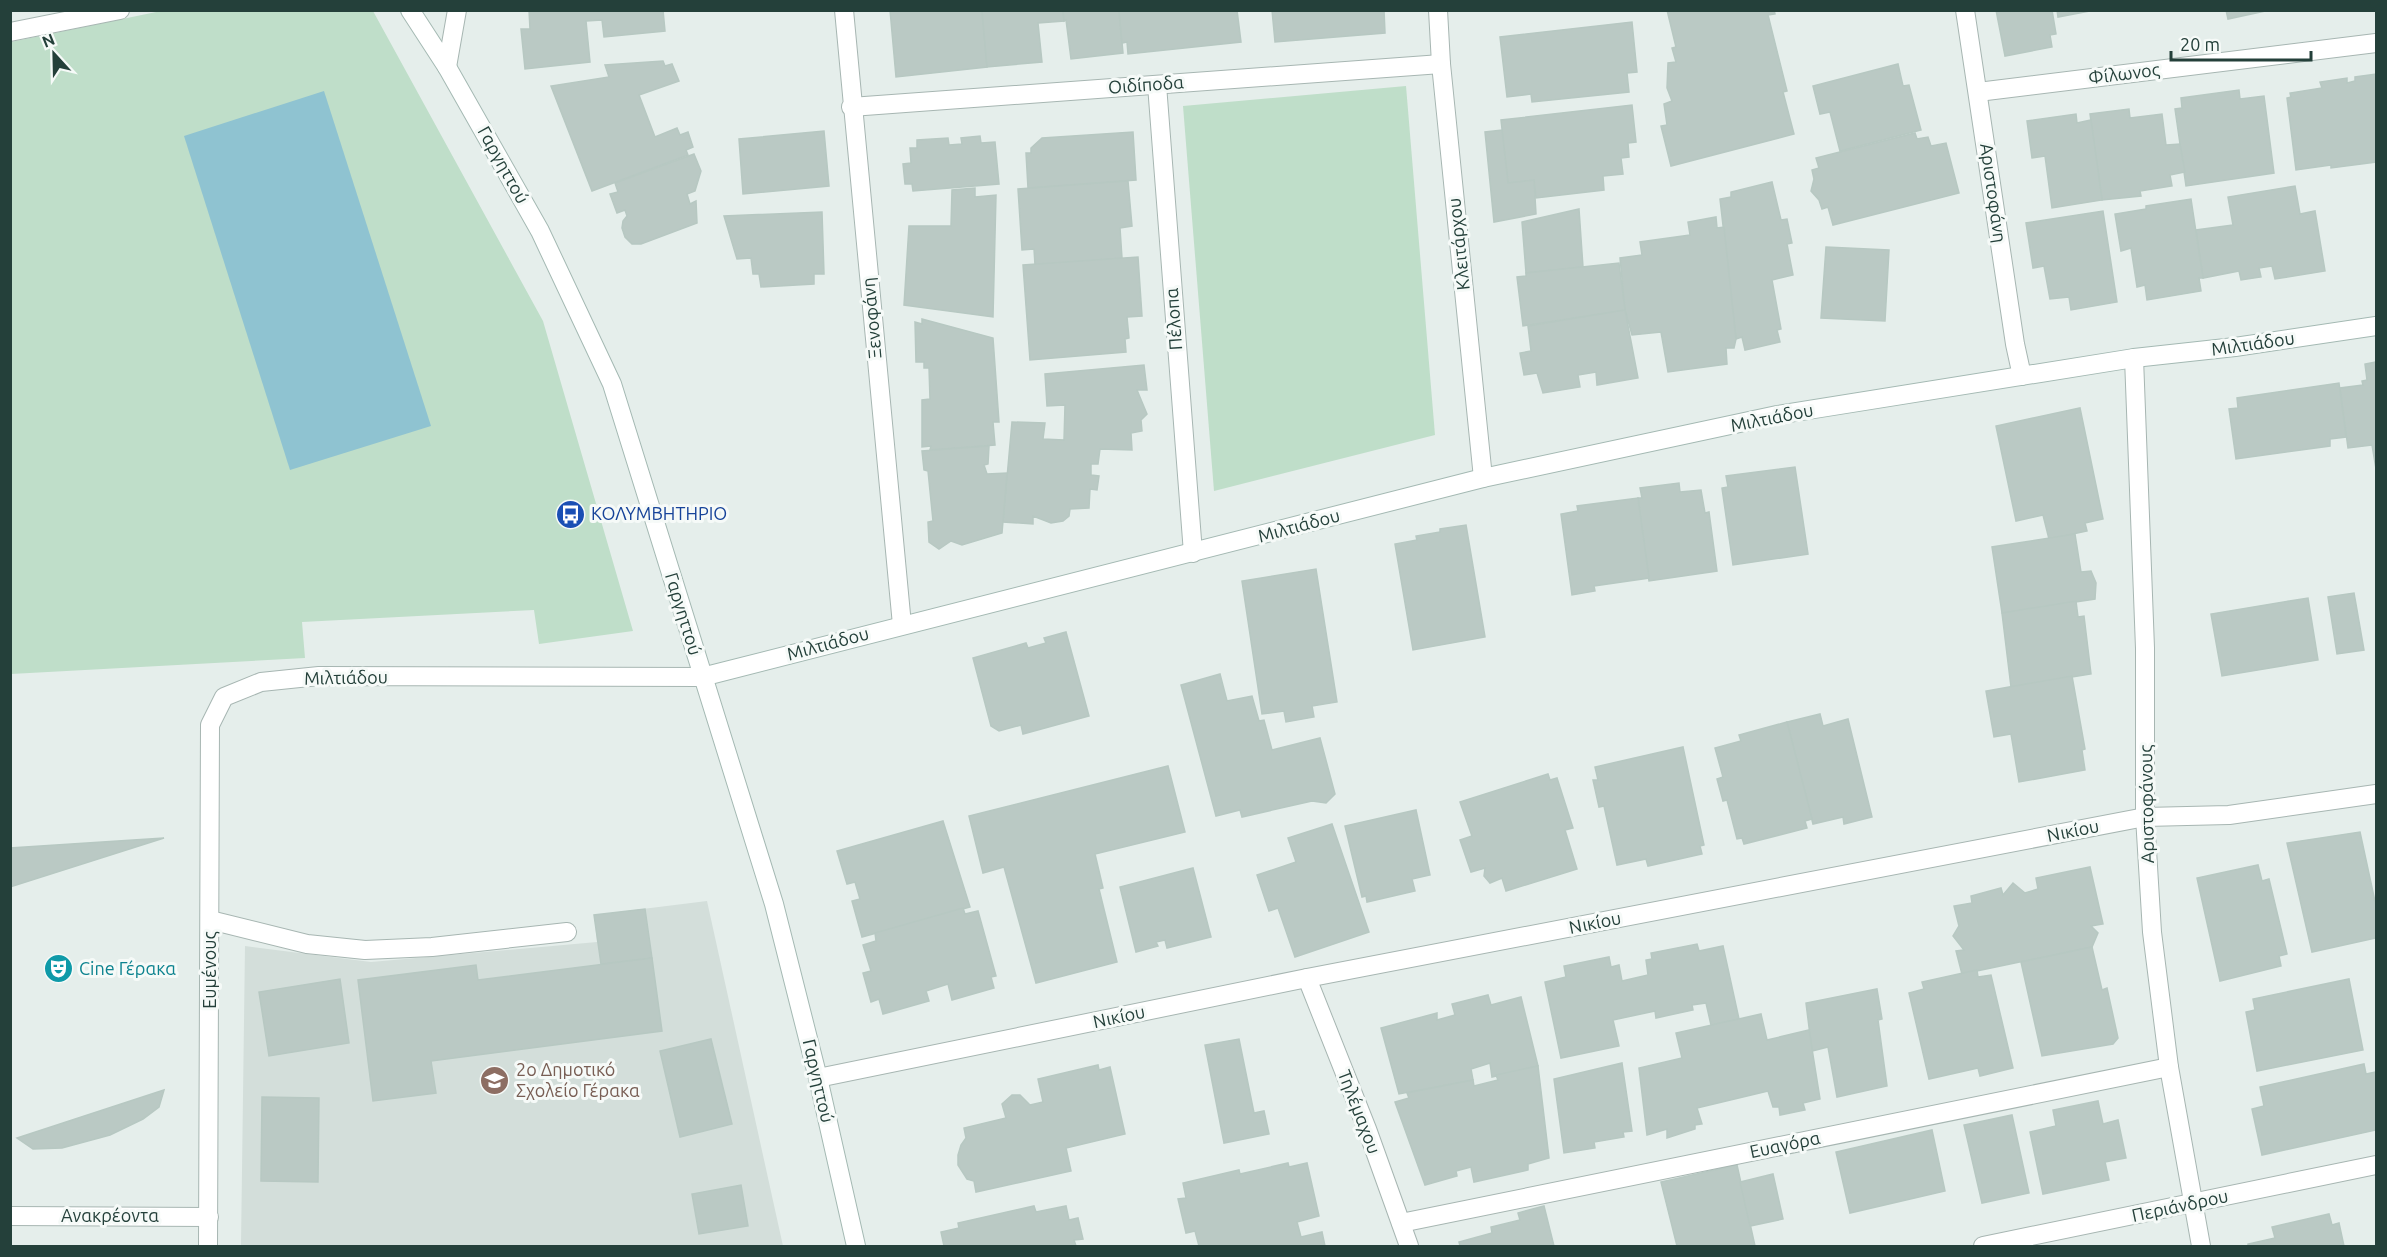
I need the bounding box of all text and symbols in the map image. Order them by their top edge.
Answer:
north arrow [24,24,84,84]
scale bar [2171,24,2310,62]
text: N [39,30,57,51]
text: 20 m [2180,34,2220,54]
street label: Φίλωνος [2087,59,2161,88]
street label: Οιδίποδα [1107,71,1185,97]
street label: Γαργηττού [474,122,533,207]
street label: Αριστοφάνη [1977,142,2011,244]
street label: Κλειτάρχου [1443,197,1473,291]
street label: Ξενοφάνη [857,277,885,360]
street label: Πέλοπα [1161,287,1185,351]
street label: Μιλτιάδου [2210,327,2296,359]
street label: Μιλτιάδου [1729,399,1815,435]
bus stop icon: ΚΟΛΥΜΒΗΤΗΡΙΟ [554,498,586,530]
place label: ΚΟΛΥΜΒΗΤΗΡΙΟ [591,503,727,523]
street label: Μιλτιάδου [1256,505,1342,546]
street label: Γαργηττού [662,570,706,657]
street label: Μιλτιάδου [785,623,871,664]
street label: Μιλτιάδου [304,666,388,688]
street label: Αριστοφάνους [2135,744,2158,864]
street label: Νικίου [2045,815,2101,845]
street label: Νικίου [1567,907,1623,937]
street label: Ευμένους [199,931,220,1009]
theatre icon: Cine Γέρακα [42,953,74,985]
place label: Cine Γέρακα [79,958,176,978]
street label: Νικίου [1091,1001,1147,1031]
street label: Γαργηττού [800,1037,838,1125]
place label: 2ο Δημοτικό Σχολείο Γέρακα [516,1059,640,1100]
school or university icon: 2ο Δημοτικό Σχολείο Γέρακα [479,1064,511,1096]
street label: Τηλέμαχου [1335,1067,1385,1156]
street label: Ευαγόρα [1748,1127,1822,1161]
street label: Περιάνδρου [2130,1185,2230,1225]
street label: Ανακρέοντα [61,1205,159,1225]

